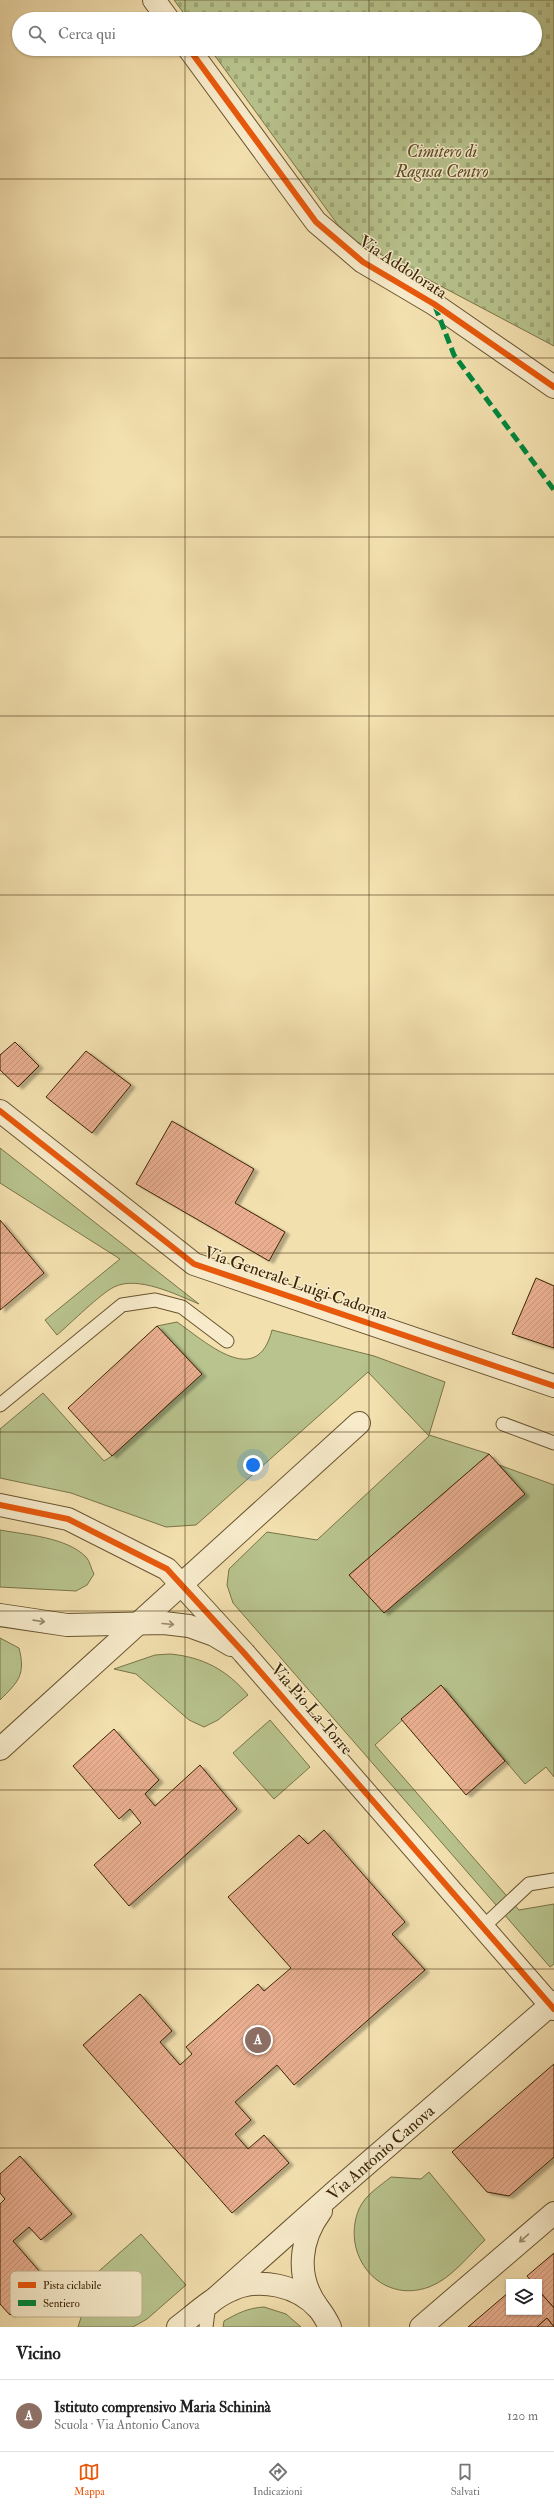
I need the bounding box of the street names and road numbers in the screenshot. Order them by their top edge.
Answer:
street label: Via Addolorata [355,231,452,304]
street label: Via Generale Luigi Cadorna [201,1242,391,1325]
street label: Via Pio La Torre [267,1659,357,1759]
street label: Via Antonio Canova [322,2099,439,2205]

